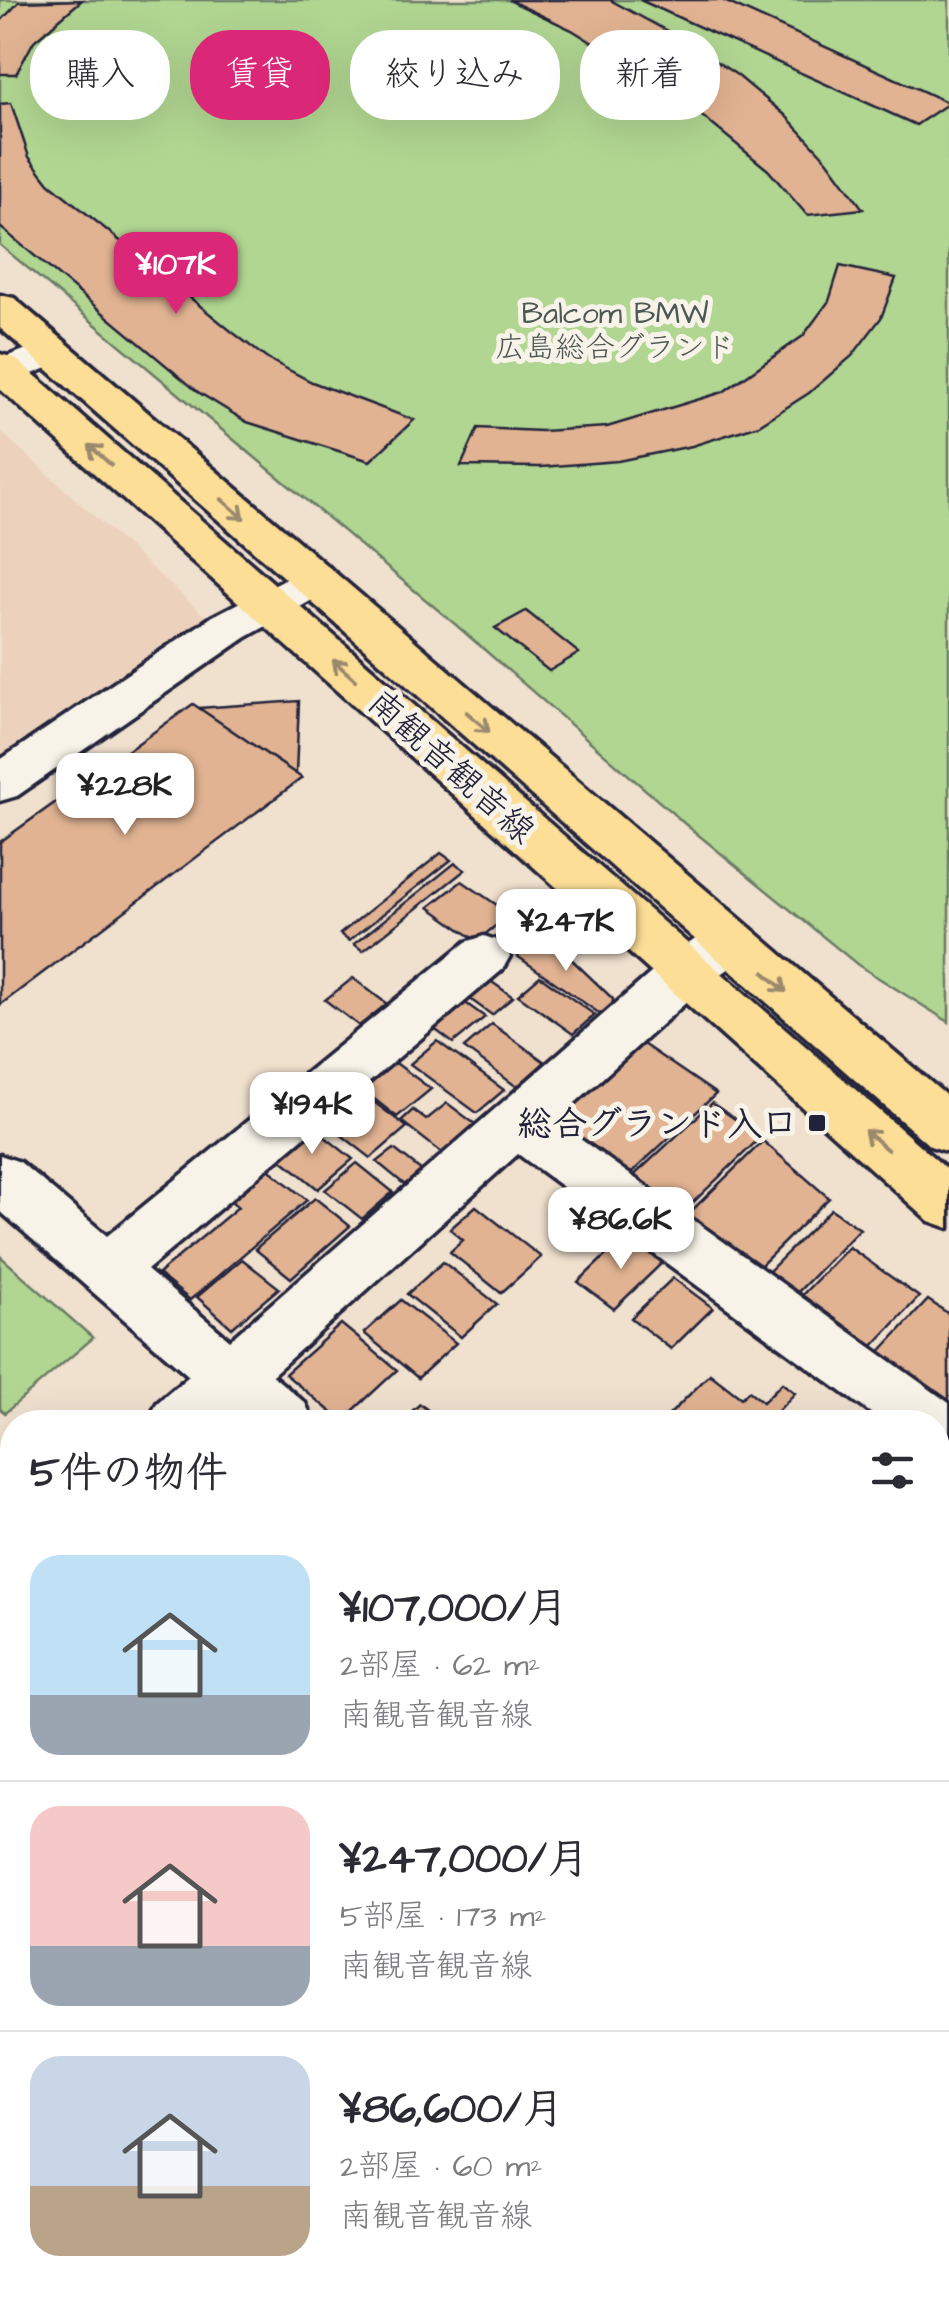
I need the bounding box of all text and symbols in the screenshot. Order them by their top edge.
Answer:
chip: 購入 [30,30,170,120]
chip: 賃貸 [190,30,330,120]
chip: 絞り込み [350,30,560,120]
chip: 新着 [580,30,720,120]
pin: ¥107K [106,232,246,317]
text: ¥107K [136,242,216,287]
park label: Balcom BMW 広島総合グランド [495,293,735,369]
one-way arrow [88,444,113,467]
one-way arrow [219,497,245,519]
one-way arrow [332,659,357,682]
street label: 南観音観音線 [357,679,545,856]
one-way arrow [464,711,490,733]
pin: ¥228K [55,753,195,838]
text: ¥228K [78,763,172,808]
pin: ¥247K [496,889,636,974]
text: ¥247K [518,899,614,944]
one-way arrow [762,970,788,992]
pin: ¥194K [242,1072,382,1157]
text: ¥194K [272,1082,352,1127]
place label: 総合グランド入口 [517,1100,797,1149]
marker: 総合グランド入口 [806,1112,828,1134]
one-way arrow [864,1129,889,1152]
pin: ¥86.6K [540,1187,702,1272]
text: ¥86.6K [570,1197,672,1242]
icon: filters [865,1443,920,1498]
text: 5件の物件 [30,1445,228,1503]
text: ¥107,000/月 [340,1580,568,1638]
icon: home [110,1595,230,1715]
text: 2部屋 · 62 m² [340,1643,541,1688]
text: 南観音観音線 [340,1693,532,1738]
text: ¥247,000/月 [340,1831,589,1889]
icon: home [110,1846,230,1966]
text: 5部屋 · 173 m² [340,1894,547,1939]
text: 南観音観音線 [340,1944,532,1989]
text: ¥86,600/月 [340,2081,564,2139]
icon: home [110,2096,230,2216]
text: 2部屋 · 60 m² [340,2144,542,2189]
text: 南観音観音線 [340,2194,532,2239]

